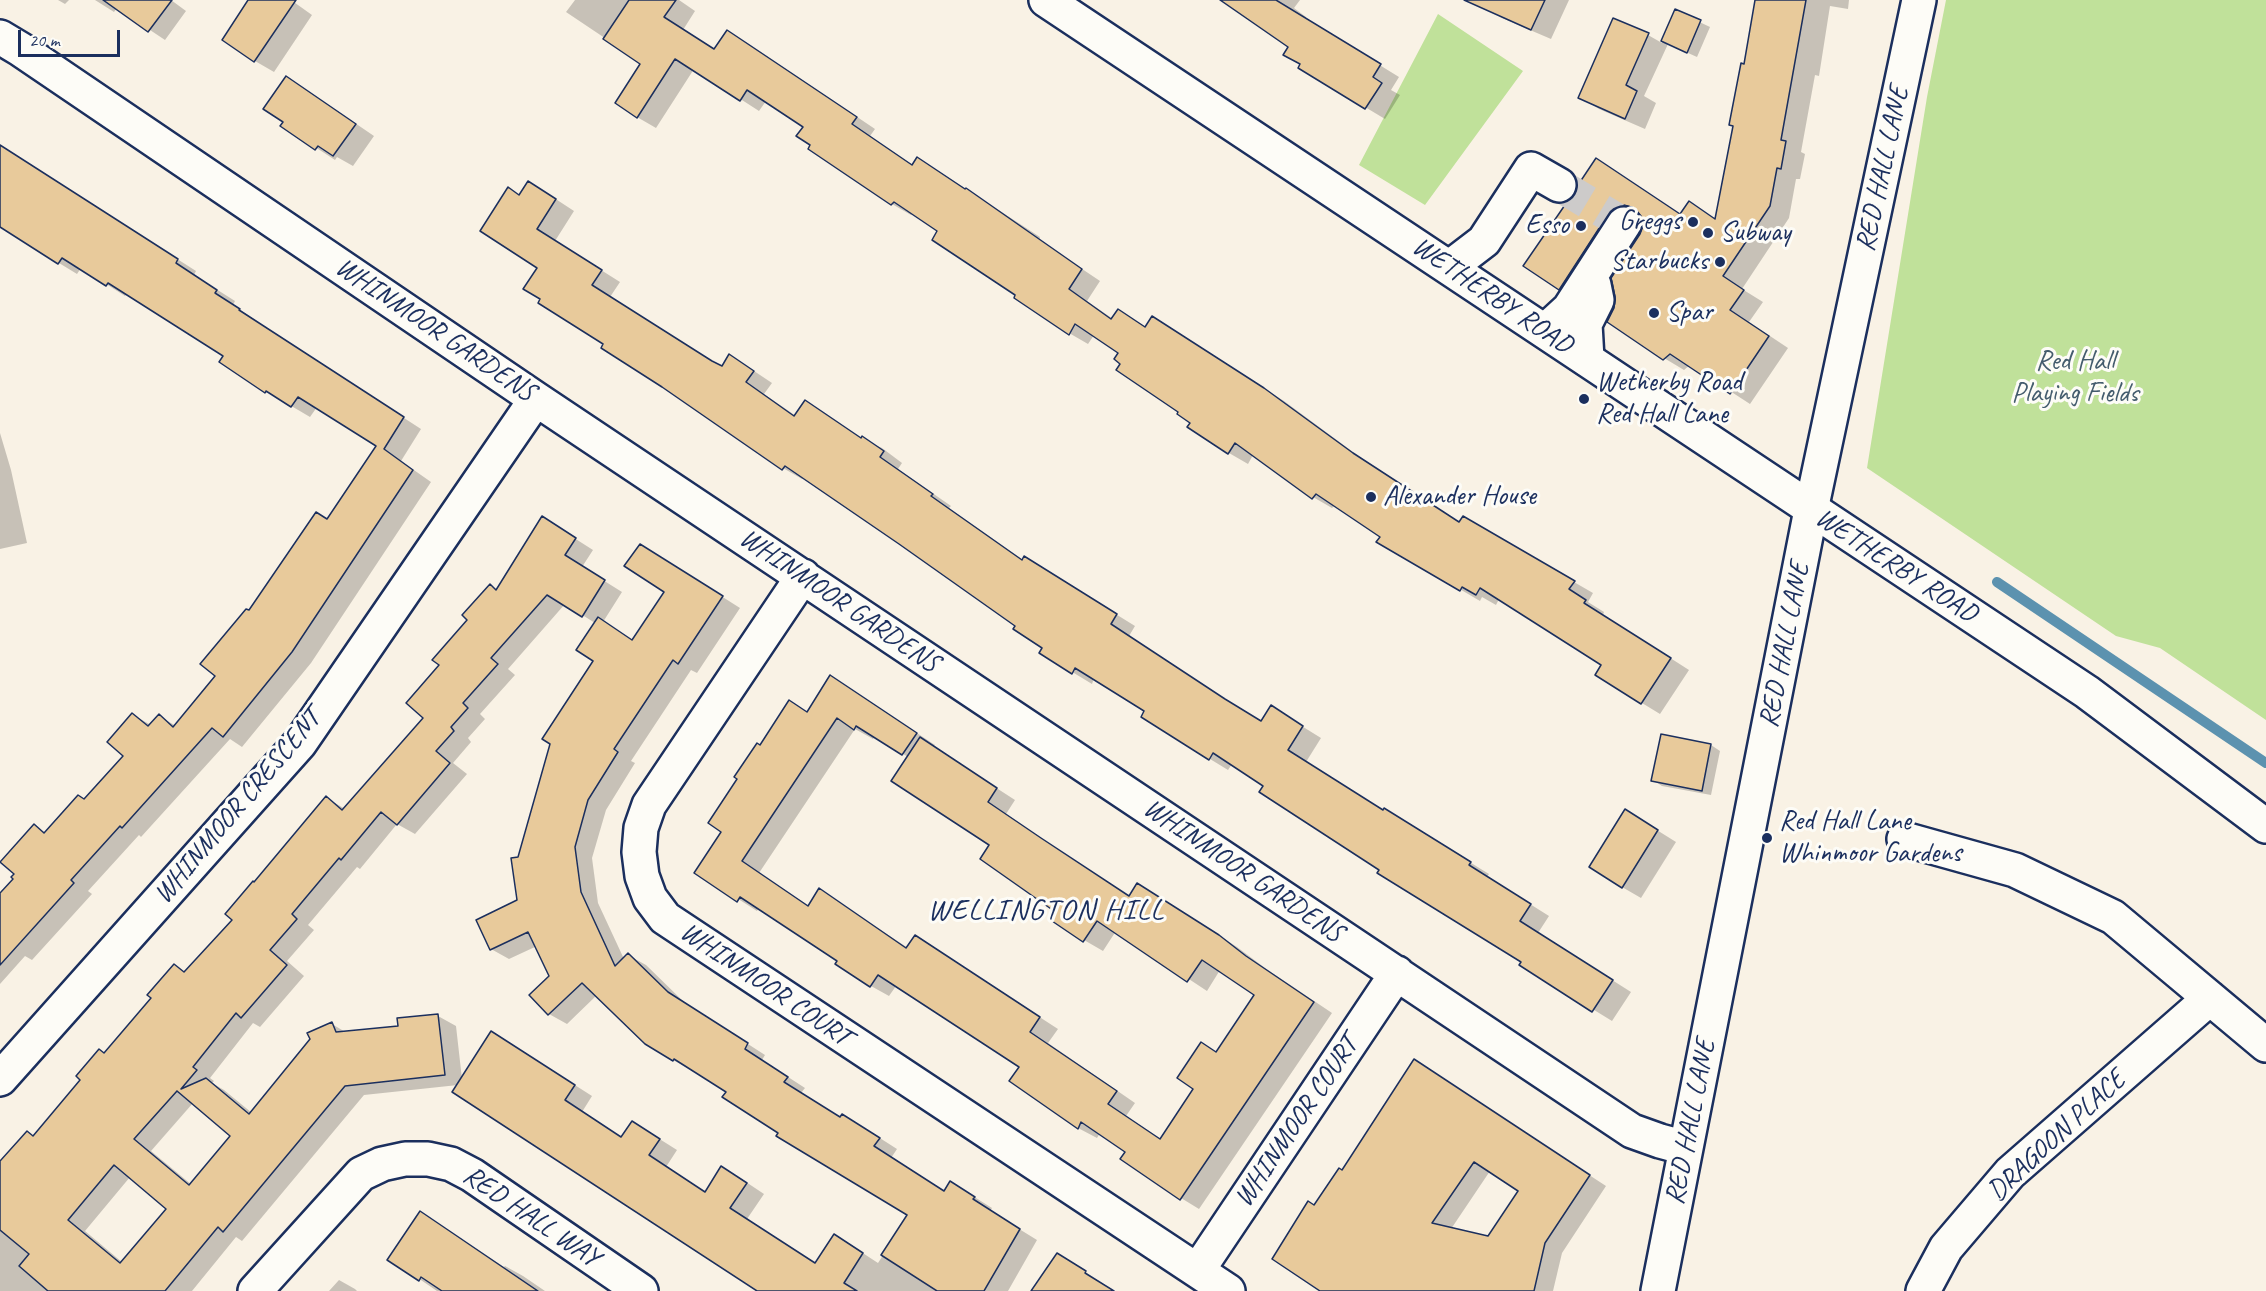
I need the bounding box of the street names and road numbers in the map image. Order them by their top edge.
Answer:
street label: RED HALL LANE [1849,84,1917,254]
street label: WETHERBY ROAD [1405,230,1579,362]
street label: WHINMOOR GARDENS [329,251,541,409]
street label: WETHERBY ROAD [1809,501,1983,631]
street label: WHINMOOR GARDENS [733,522,945,680]
street label: RED HALL LANE [1753,560,1817,730]
street label: WHINMOOR CRESCENT [147,703,329,911]
street label: WHINMOOR GARDENS [1137,792,1349,950]
street label: WHINMOOR COURT [673,916,857,1054]
street label: WHINMOOR COURT [1228,1030,1366,1214]
street label: RED HALL LANE [1659,1037,1723,1207]
street label: DRAGOON PLACE [1981,1064,2133,1208]
street label: RED HALL WAY [456,1159,606,1275]

